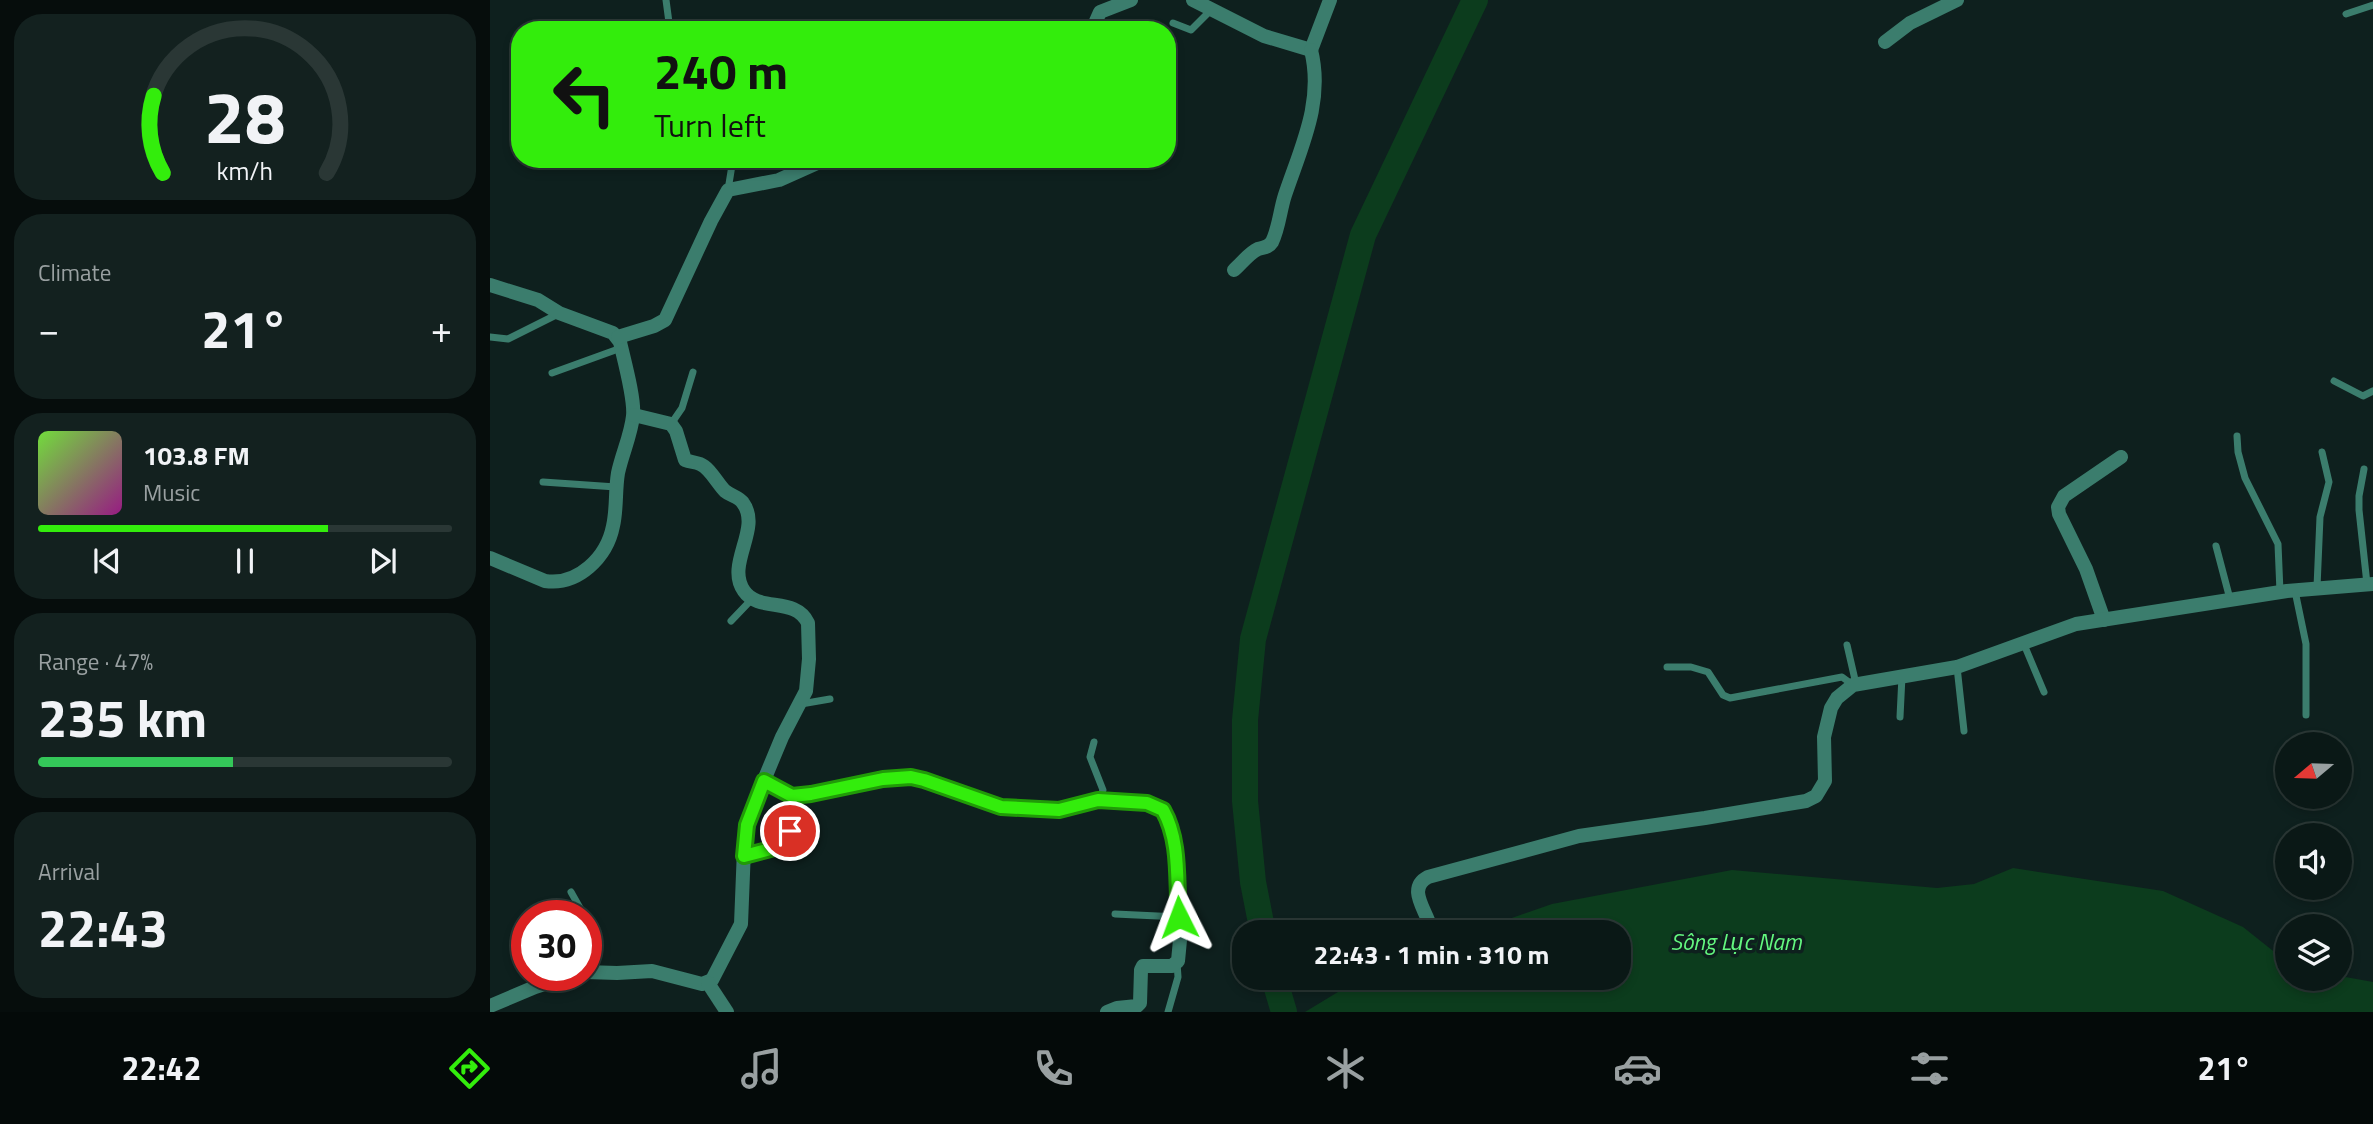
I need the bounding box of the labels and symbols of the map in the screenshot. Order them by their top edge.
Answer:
north arrow [2275,732,2352,808]
pin [760,801,820,861]
position arrow [1142,880,1216,954]
speed limit sign: 30 [511,900,602,991]
water label: Sông Lục Nam [1671,924,1803,959]

